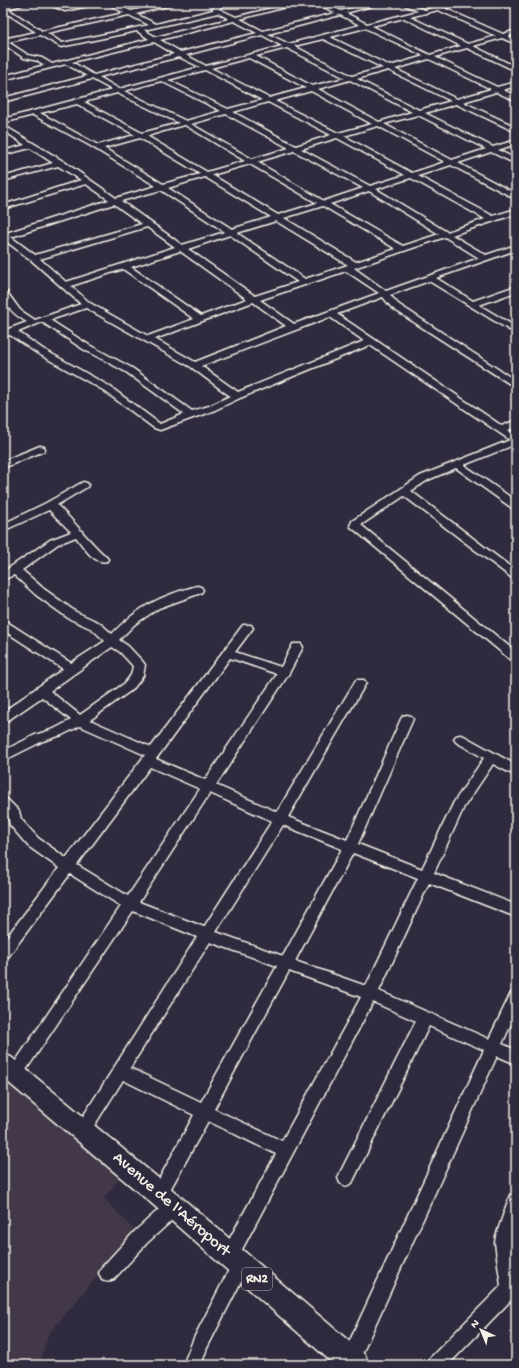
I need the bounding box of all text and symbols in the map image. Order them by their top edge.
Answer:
street label: Avenue de l'Aéroport [108,1148,236,1263]
road number: RN2 [242,1268,272,1290]
north arrow [461,1310,501,1350]
text: N [469,1317,482,1331]

